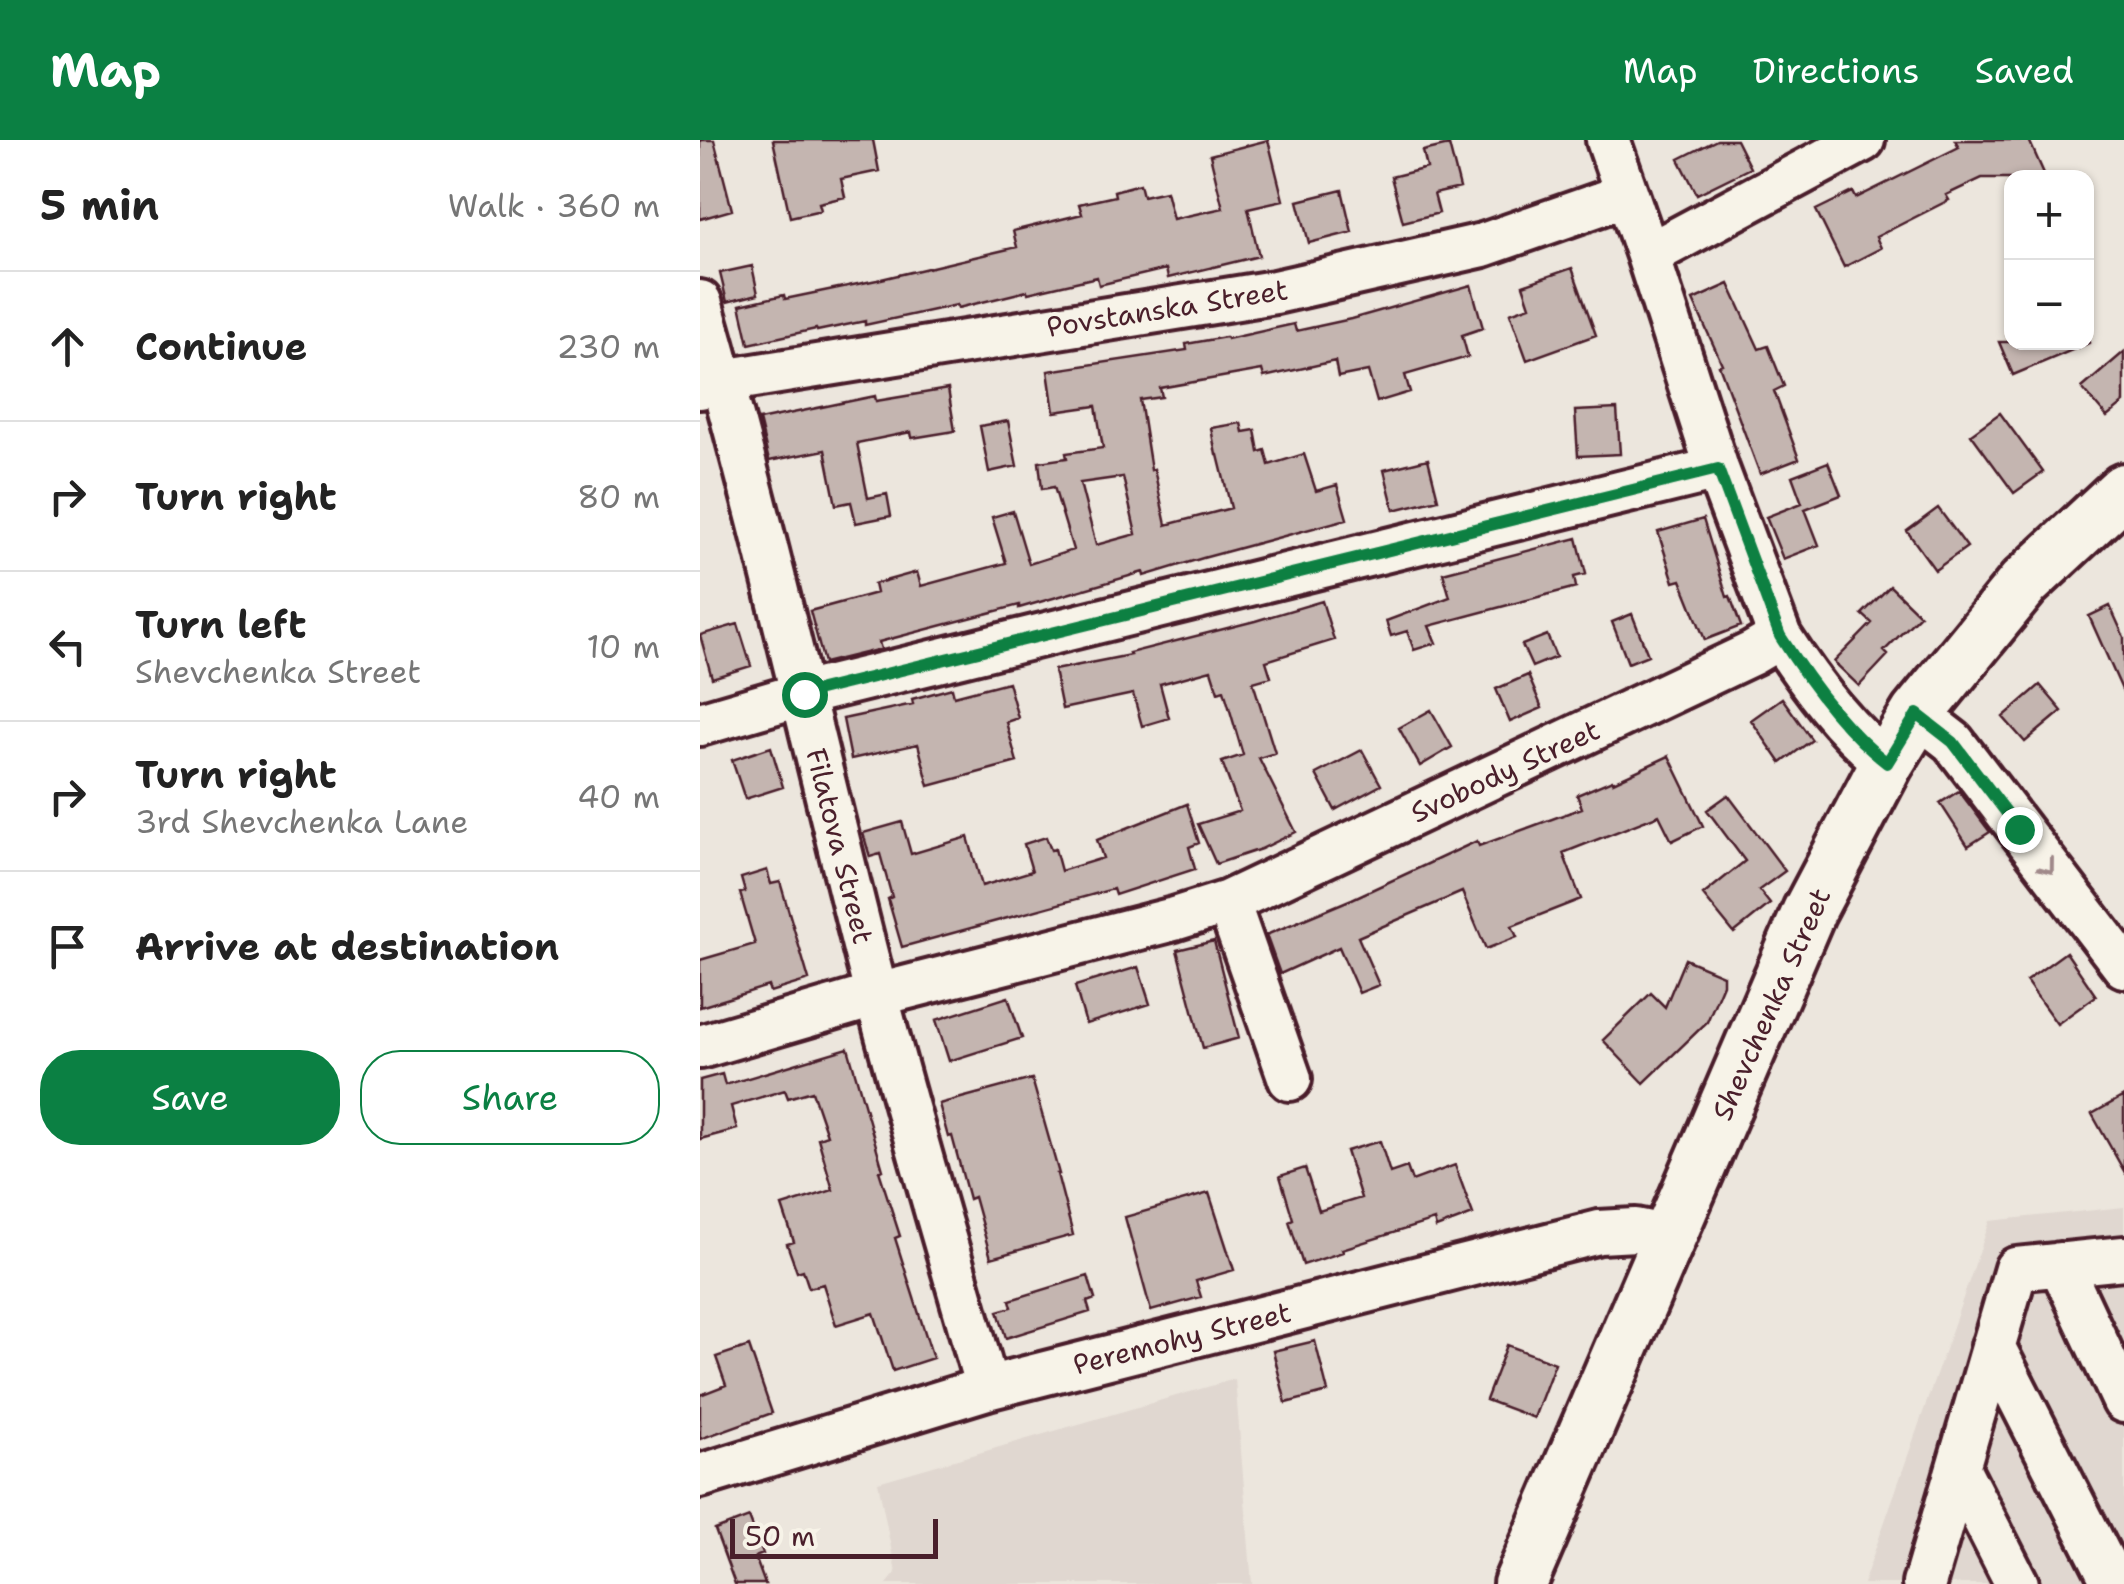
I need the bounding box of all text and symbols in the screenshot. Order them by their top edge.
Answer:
text: Map [50,38,161,102]
text: Map [1623,47,1698,94]
text: Directions [1753,47,1920,94]
text: Saved [1975,47,2074,94]
map controls [2004,170,2094,350]
button: + [2004,170,2094,260]
text: 5 min [40,177,159,233]
text: Walk · 360 m [448,184,660,227]
button: − [2004,260,2094,350]
street label: Povstanska Street [1044,270,1290,346]
icon: ahead [40,319,95,374]
text: Continue [135,321,307,372]
text: 230 m [557,325,660,368]
icon: right [40,469,95,524]
text: Turn right [135,471,337,522]
text: 80 m [577,475,660,518]
text: Turn left [135,599,307,650]
icon: left [40,619,95,674]
text: 10 m [587,625,660,668]
text: Shevchenka Street [135,650,421,693]
route start [782,672,828,718]
street label: Svobody Street [1404,711,1606,831]
street label: Filatova Street [797,744,883,948]
text: Turn right [135,749,337,800]
icon: right [40,769,95,824]
text: 40 m [577,775,660,818]
text: 3rd Shevchenka Lane [135,800,468,843]
route end [1997,807,2043,853]
one-way arrow [2037,856,2054,874]
street label: Shevchenka Street [1703,882,1839,1126]
icon: arrive [40,919,95,974]
text: Arrive at destination [135,921,559,972]
button: Save [40,1050,340,1145]
button: Share [360,1050,660,1145]
street label: Peremohy Street [1069,1293,1295,1383]
scale bar [730,1514,938,1558]
text: 50 m [745,1517,815,1555]

